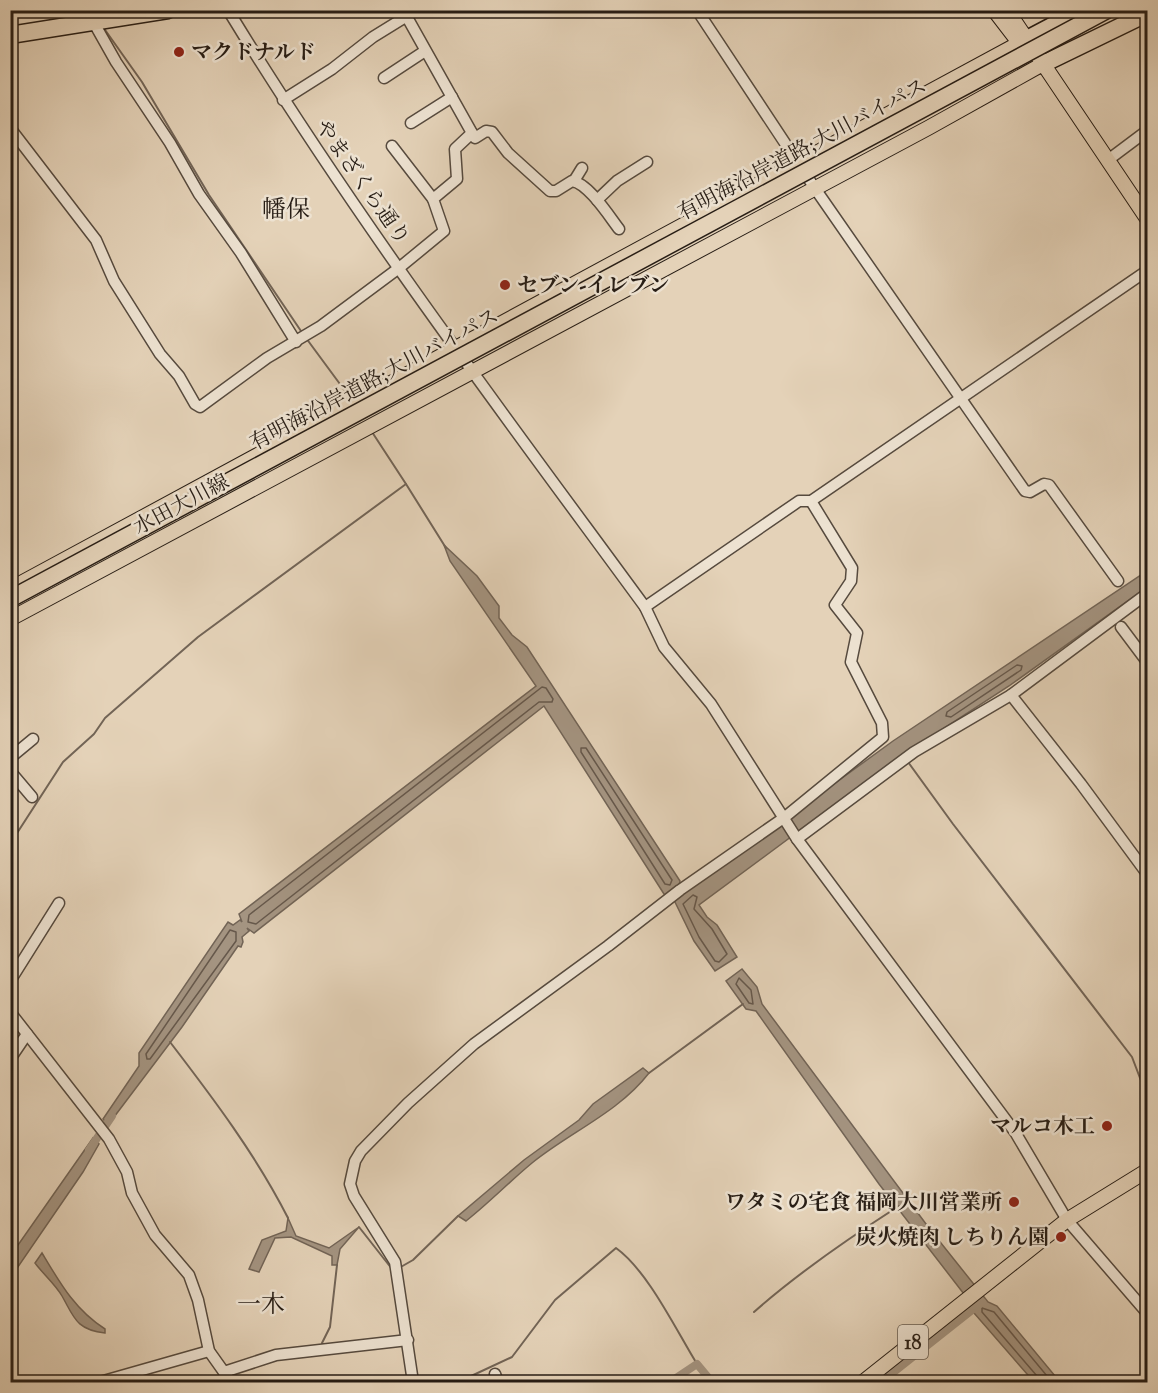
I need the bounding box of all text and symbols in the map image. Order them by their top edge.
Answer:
place label: マクドナルド [191,39,316,69]
marker: マクドナルド [172,45,186,59]
street label: 有明海沿岸道路;大川バイパス [673,72,933,229]
street label: やまざくら通り [307,114,416,252]
district label: 幡保 [262,194,310,228]
place label: セブン-イレブン [517,272,669,302]
marker: セブン-イレブン [498,278,512,292]
street label: 有明海沿岸道路;大川バイパス [245,302,505,459]
street label: 水田大川線 [129,468,235,544]
place label: マルコ木工 [990,1113,1095,1143]
marker: マルコ木工 [1100,1119,1114,1133]
place label: ワタミの宅食 福岡大川営業所 [725,1189,1002,1219]
marker: ワタミの宅食 福岡大川営業所 [1007,1195,1021,1209]
place label: 炭火焼肉 しちりん園 [856,1224,1049,1254]
marker: 炭火焼肉 しちりん園 [1054,1230,1068,1244]
district label: 一木 [237,1289,285,1323]
road number: 18 [898,1325,928,1359]

